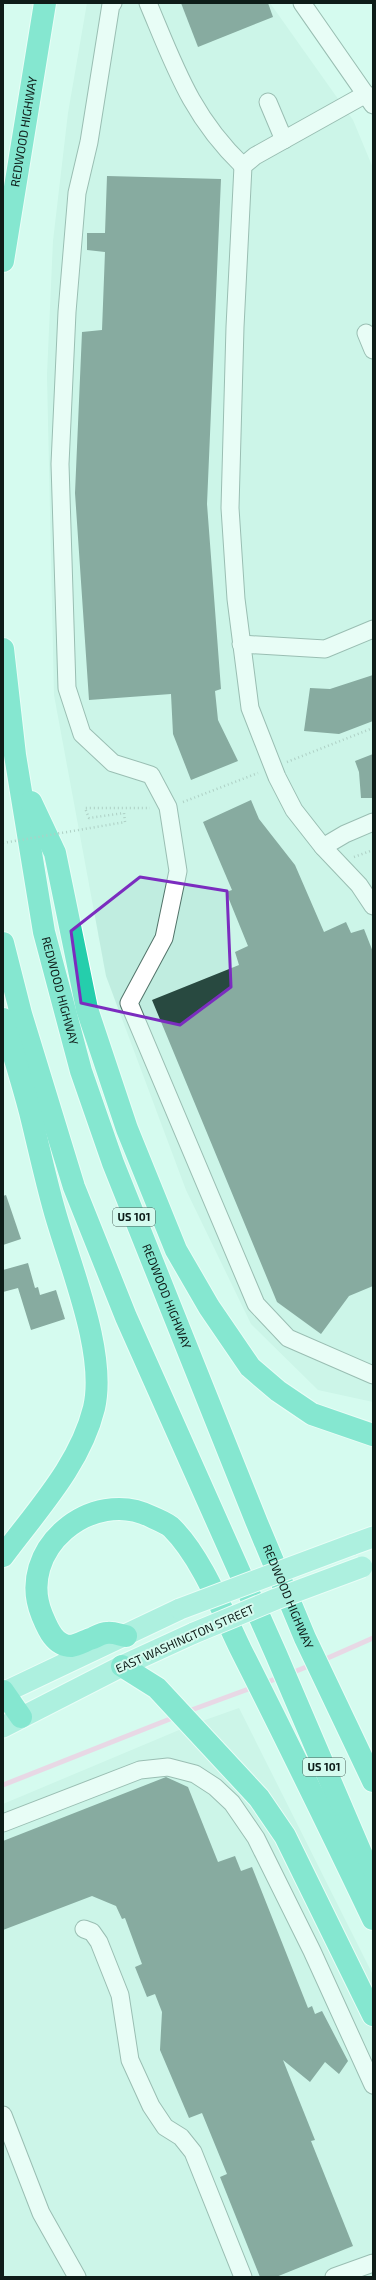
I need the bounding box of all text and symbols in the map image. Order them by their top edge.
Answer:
street label: REDWOOD HIGHWAY [7,75,39,188]
street label: REDWOOD HIGHWAY [40,935,82,1047]
road number: US 101 [113,1208,155,1226]
street label: REDWOOD HIGHWAY [140,1242,195,1351]
street label: REDWOOD HIGHWAY [261,1542,317,1651]
street label: EAST WASHINGTON STREET [113,1601,256,1675]
road number: US 101 [303,1758,345,1776]

